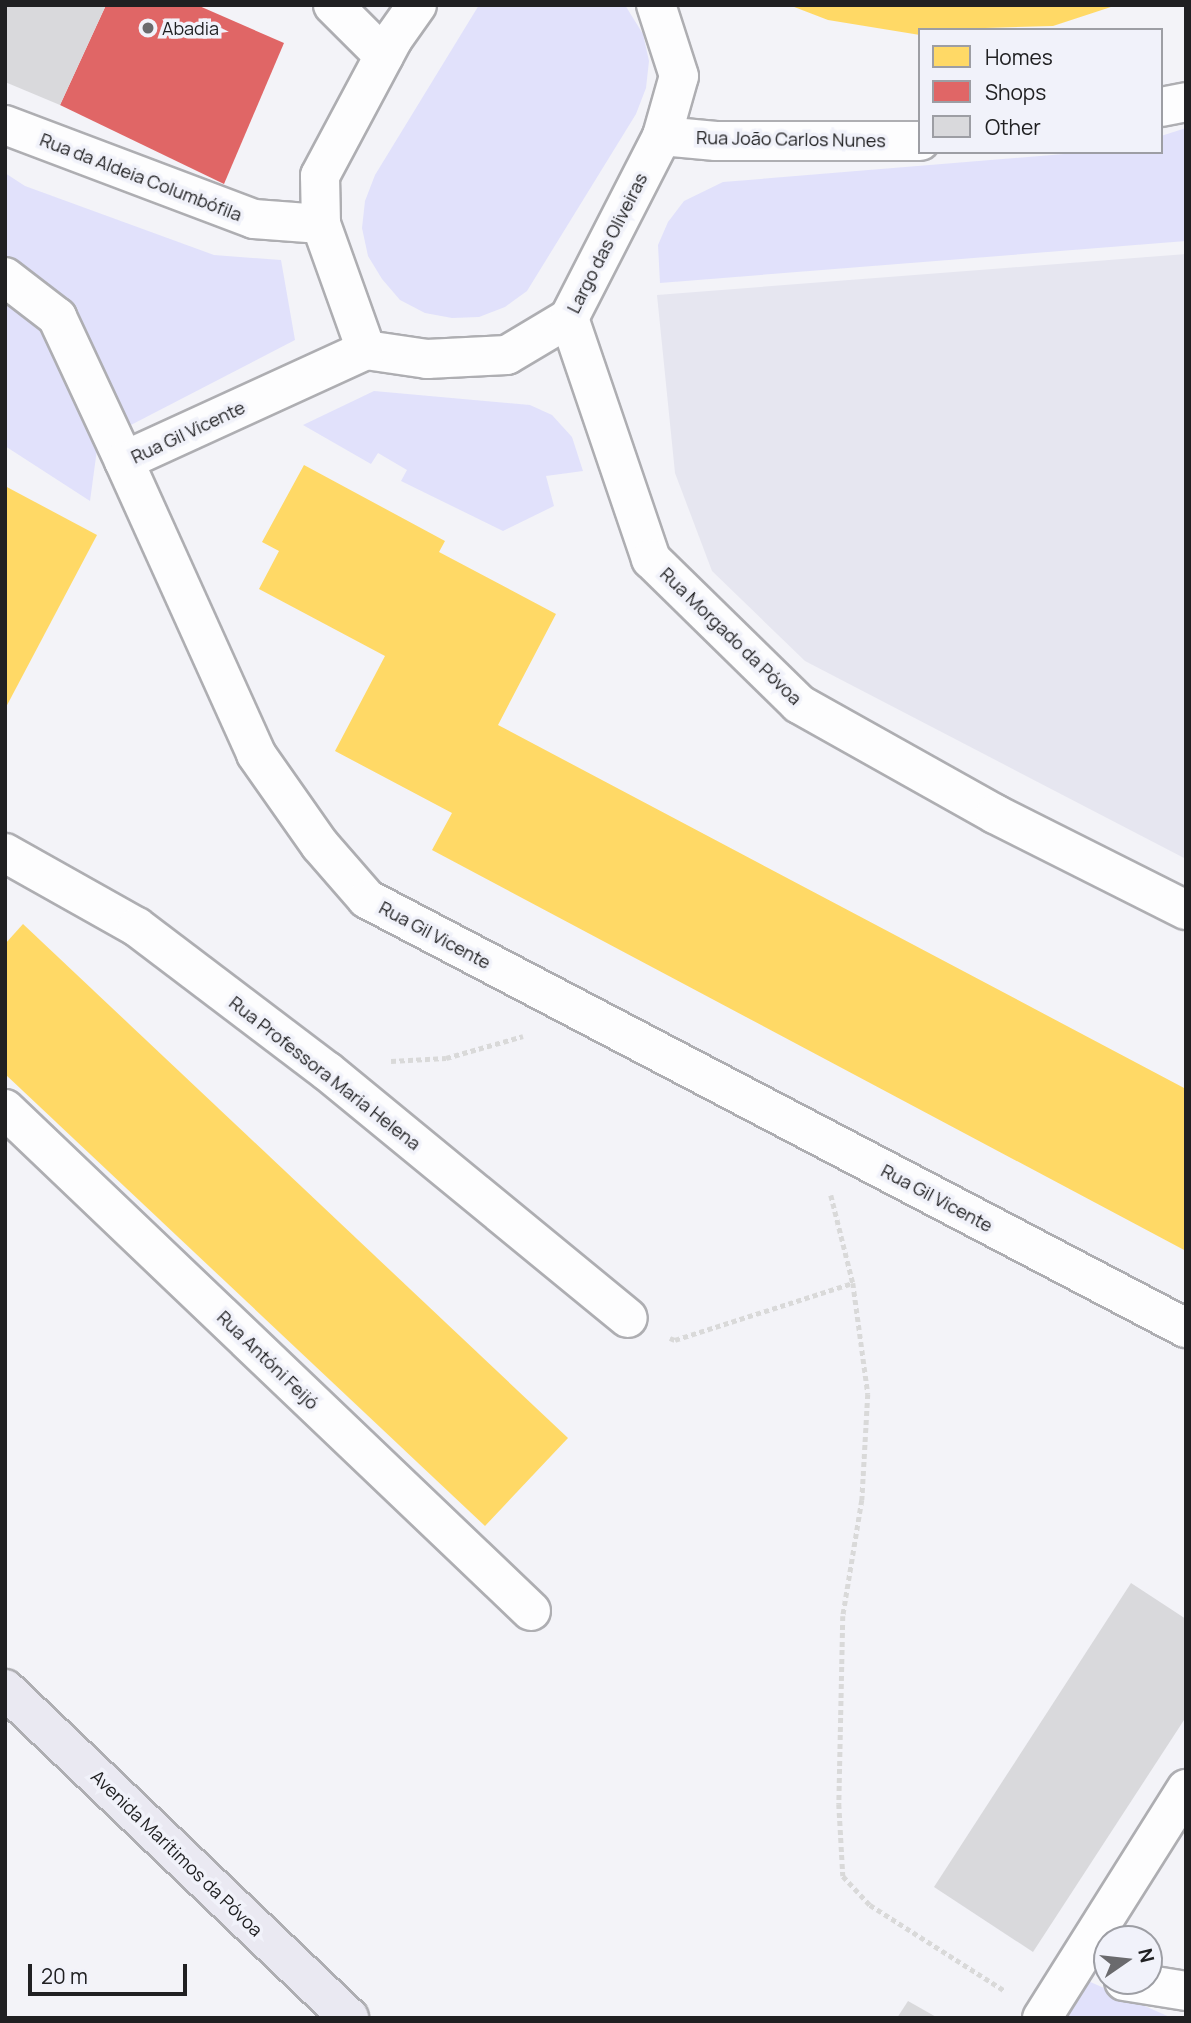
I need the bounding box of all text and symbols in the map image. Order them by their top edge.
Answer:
place label: Abadia [162,17,219,39]
marker: Abadia [140,20,156,36]
legend [918,28,1163,154]
text: Homes [985,43,1053,71]
text: Shops [985,78,1046,106]
text: Other [985,113,1041,141]
street label: Rua João Carlos Nunes [696,127,886,151]
street label: Rua da Aldeia Columbófila [37,128,245,226]
street label: Largo das Oliveiras [562,169,652,317]
street label: Rua Gil Vicente [128,396,248,468]
street label: Rua Morgado da Póvoa [656,563,806,709]
street label: Rua Gil Vicente [376,897,494,973]
street label: Rua Professora Maria Helena [225,992,425,1154]
street label: Rua Gil Vicente [878,1160,996,1236]
street label: Rua Antóni Feijó [213,1306,323,1414]
street label: Avenida Marítimos da Póvoa [87,1765,267,1941]
north arrow [1093,1925,1163,1995]
text: N [1132,1946,1161,1965]
scale bar [32,1950,191,1994]
text: 20 m [41,1962,88,1990]

